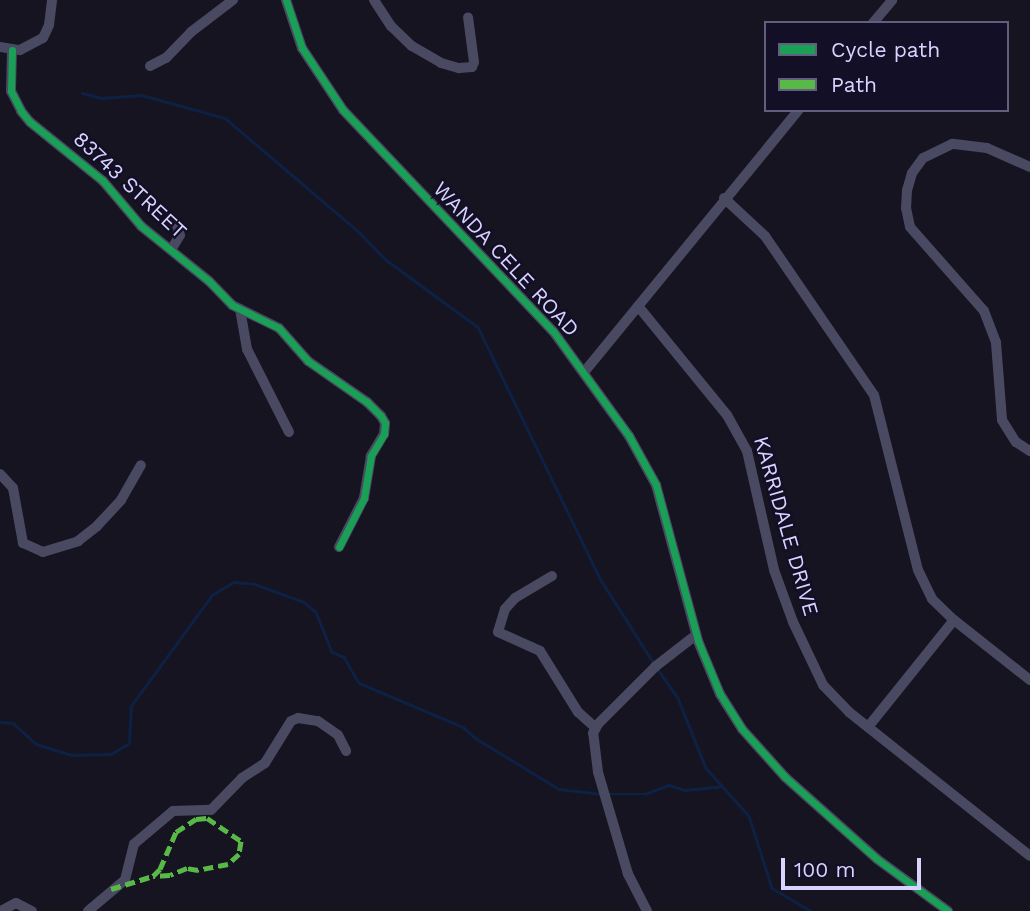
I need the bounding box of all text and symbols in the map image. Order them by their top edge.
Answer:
legend [764,21,1009,112]
text: Cycle path [831,37,940,62]
text: Path [831,72,877,97]
street label: 83743 STREET [68,126,192,244]
street label: WANDA CELE ROAD [427,176,585,342]
street label: KARRIDALE DRIVE [748,433,824,619]
scale bar [785,844,925,888]
text: 100 m [794,857,856,882]

